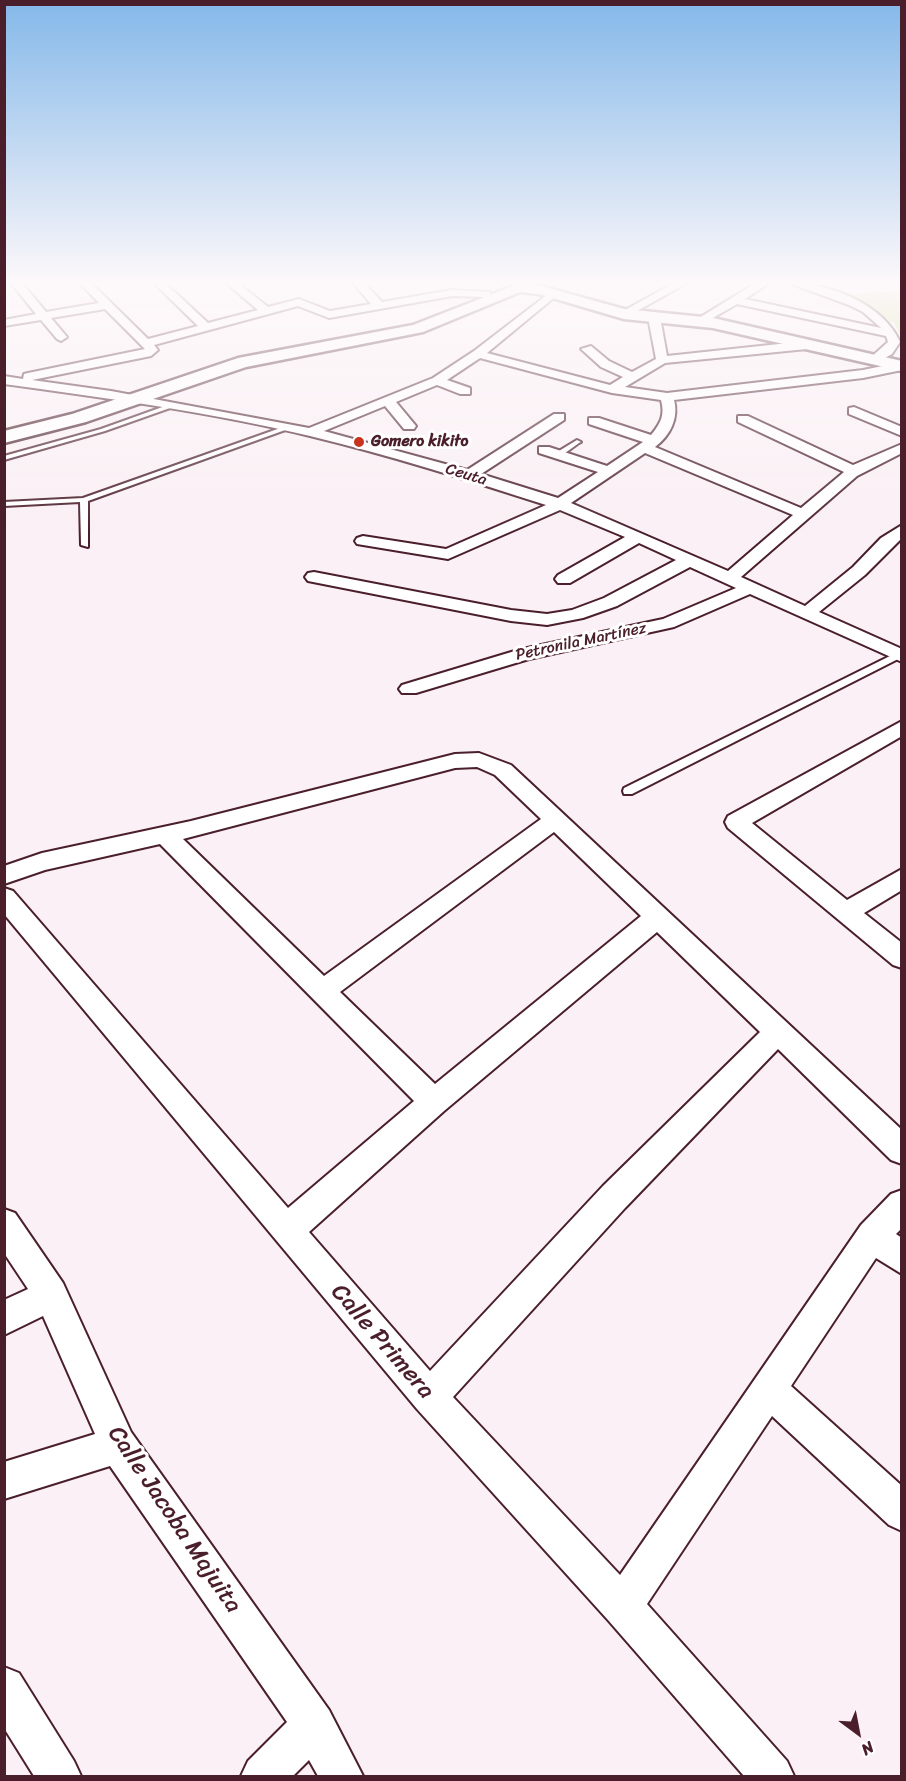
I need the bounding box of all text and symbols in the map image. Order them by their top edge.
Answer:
place label: Gomero kikito [371,432,468,452]
marker: Gomero kikito [352,435,366,449]
street label: Ceuta [443,460,489,490]
street label: Petronila Martínez [514,619,648,665]
street label: Calle Primera [324,1279,440,1405]
street label: Calle Jacoba Majuita [101,1421,247,1619]
north arrow [828,1703,888,1763]
text: N [855,1733,880,1764]

